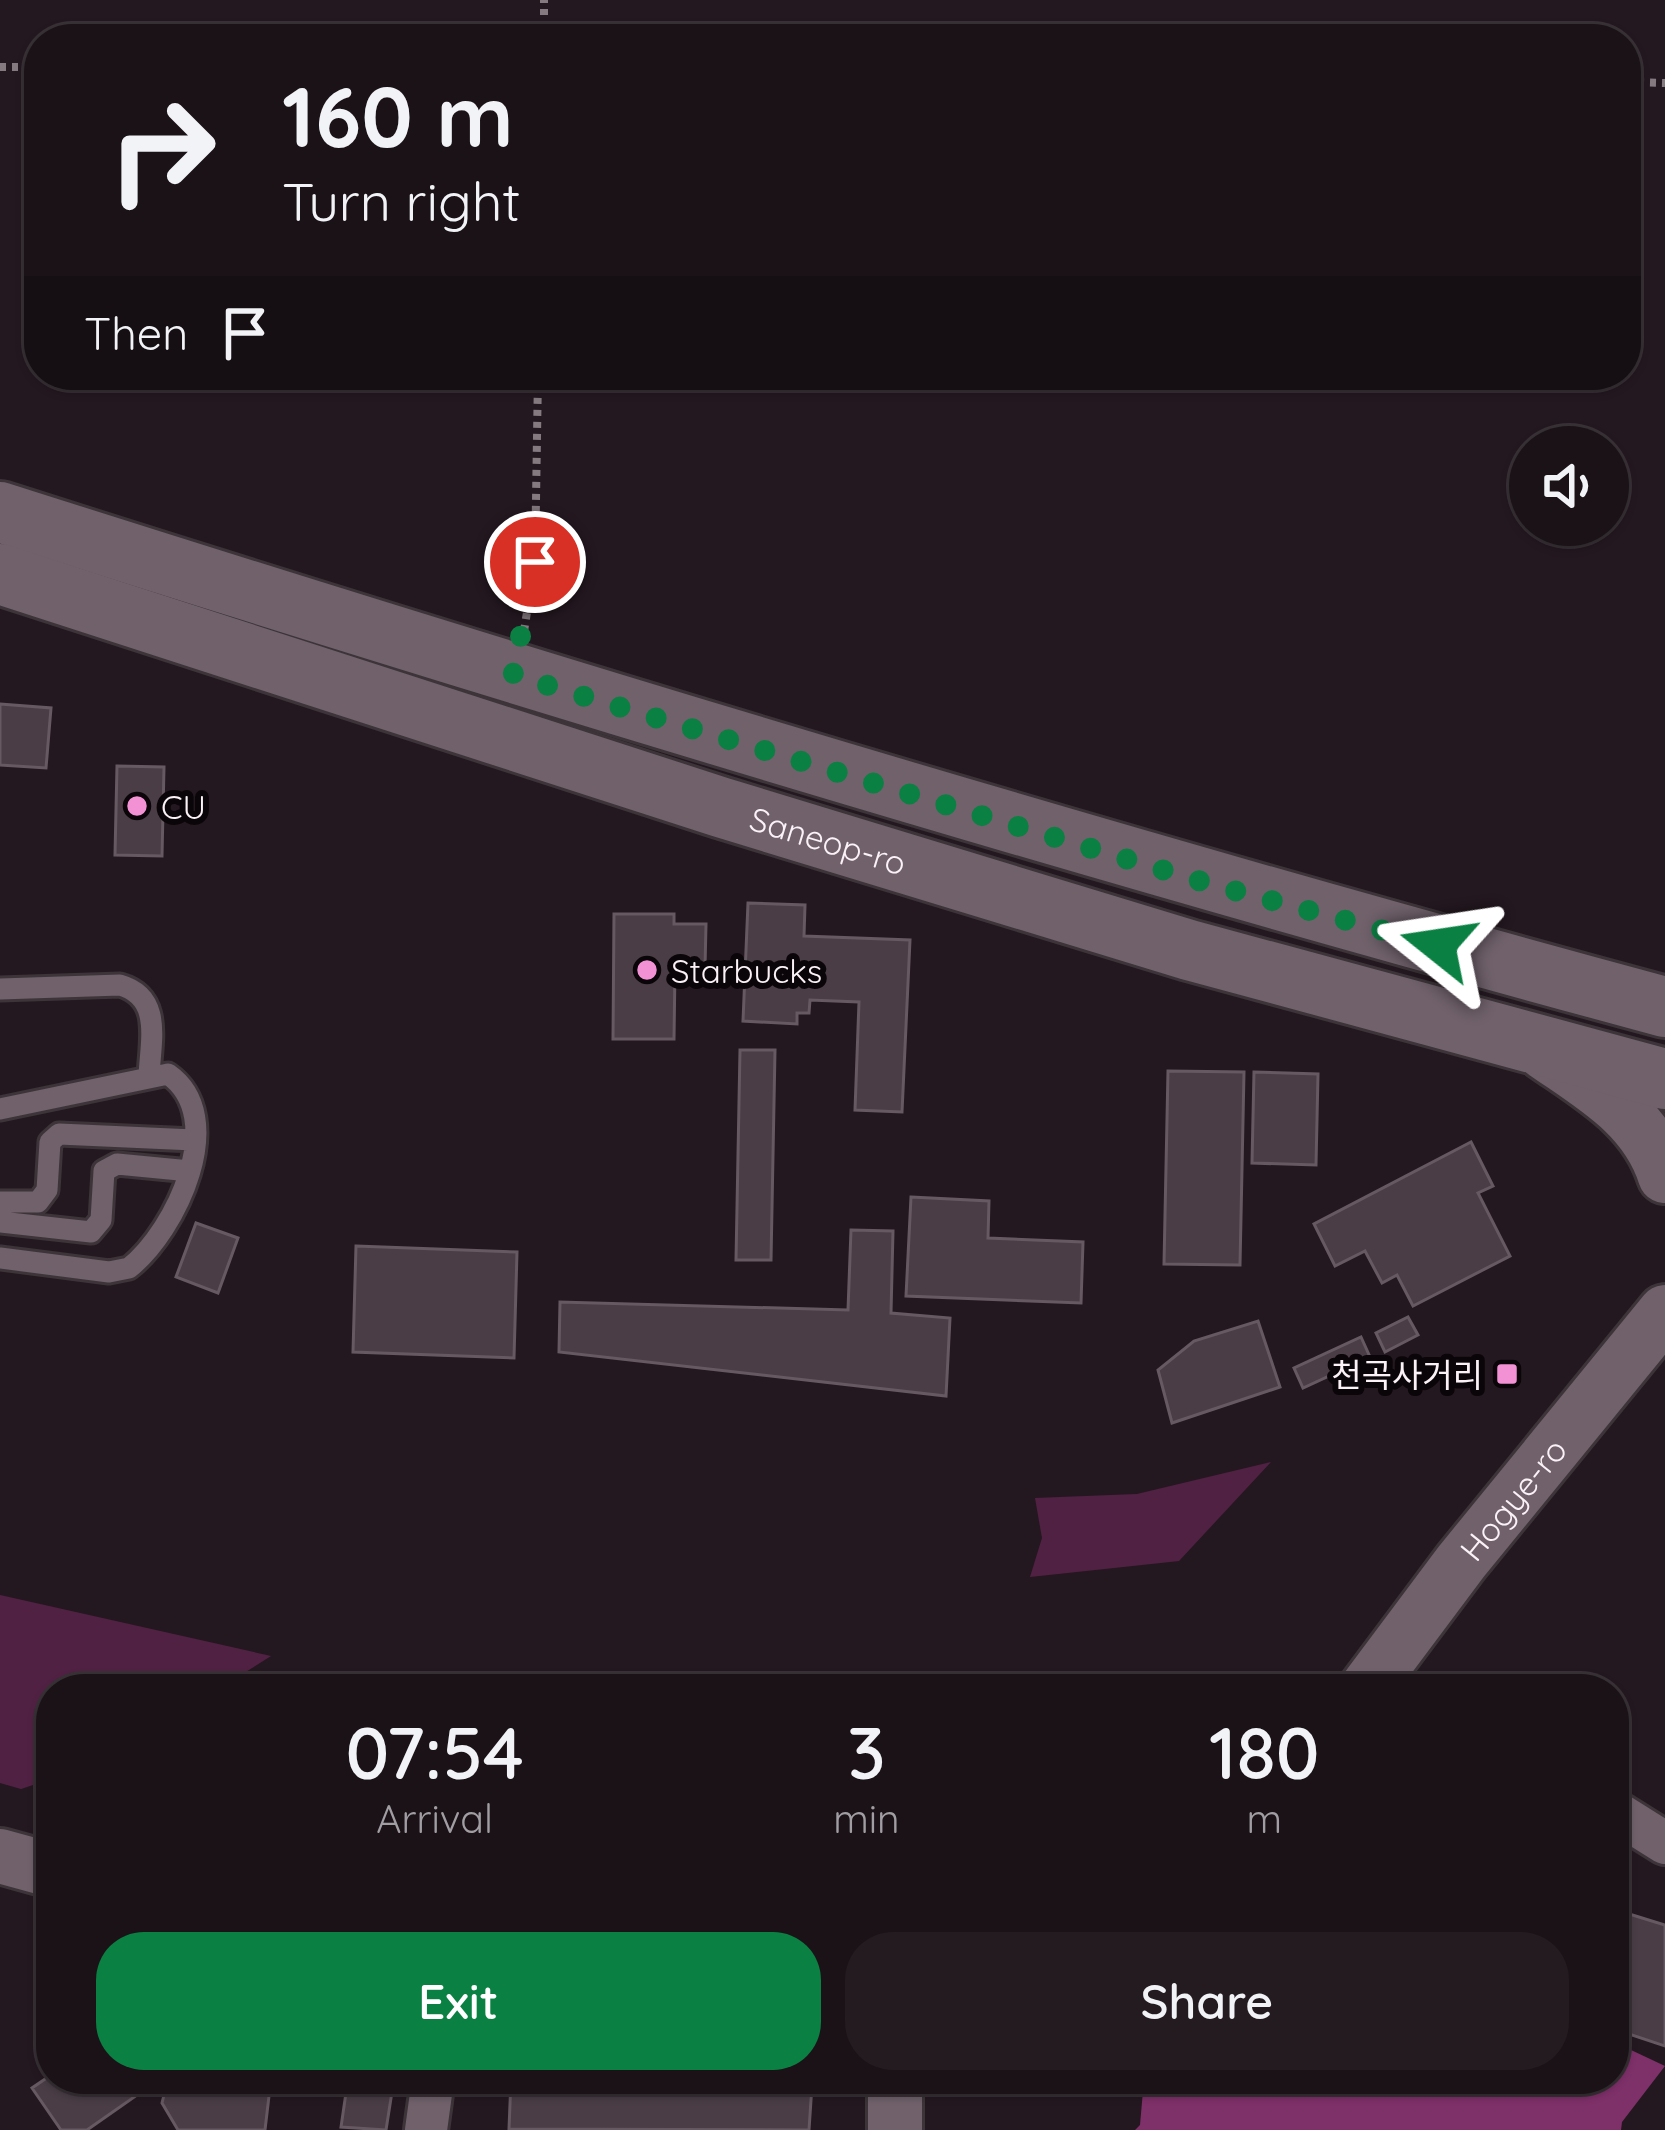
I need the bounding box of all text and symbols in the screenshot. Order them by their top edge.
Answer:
text: 160 m [282,63,514,168]
icon: right [84,72,240,228]
text: Turn right [282,167,521,235]
icon: arrive [212,300,278,366]
text: Then [84,305,188,361]
map controls [1509,426,1629,546]
button: sound [1509,426,1629,546]
pin [484,511,586,613]
icon: arrive [502,529,568,595]
place label: CU [161,786,206,827]
marker: CU [124,793,150,819]
street label: Saneop-ro [745,797,911,883]
position arrow [1375,882,1501,1008]
place label: Starbucks [671,950,822,991]
marker: Starbucks [634,957,660,983]
place label: 천곡사거리 [1331,1354,1483,1395]
marker: 천곡사거리 [1494,1361,1520,1387]
street label: Hogye-ro [1450,1429,1575,1569]
text: 07:54 [345,1707,524,1797]
text: 3 [847,1707,886,1797]
text: 180 [1209,1707,1320,1797]
text: Arrival [376,1794,493,1843]
text: min [833,1794,900,1843]
text: m [1247,1794,1282,1843]
button: Exit [96,1932,821,2070]
button: Share [845,1932,1569,2070]

